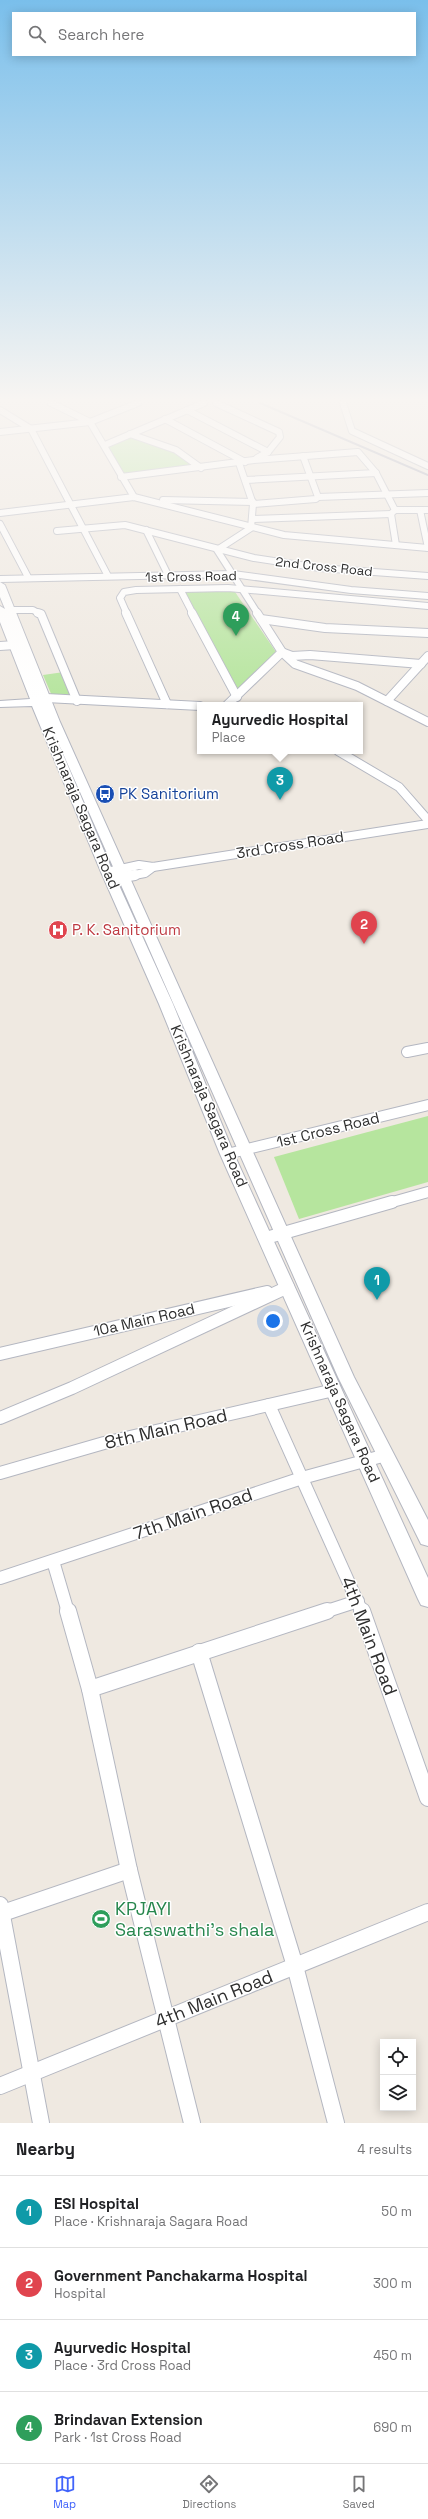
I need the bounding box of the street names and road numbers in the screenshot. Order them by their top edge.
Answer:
street label: 2nd Cross Road [275,553,373,580]
street label: 1st Cross Road [145,567,237,586]
street label: Krishnaraja Sagara Road [39,724,124,892]
street label: 3rd Cross Road [235,827,345,862]
street label: Krishnaraja Sagara Road [167,1022,252,1190]
street label: 1st Cross Road [274,1108,381,1151]
street label: 10a Main Road [91,1299,196,1340]
street label: Krishnaraja Sagara Road [296,1318,385,1485]
street label: 8th Main Road [102,1403,230,1454]
street label: 7th Main Road [130,1482,255,1545]
street label: 4th Main Road [336,1573,403,1698]
street label: 4th Main Road [151,1964,276,2033]

